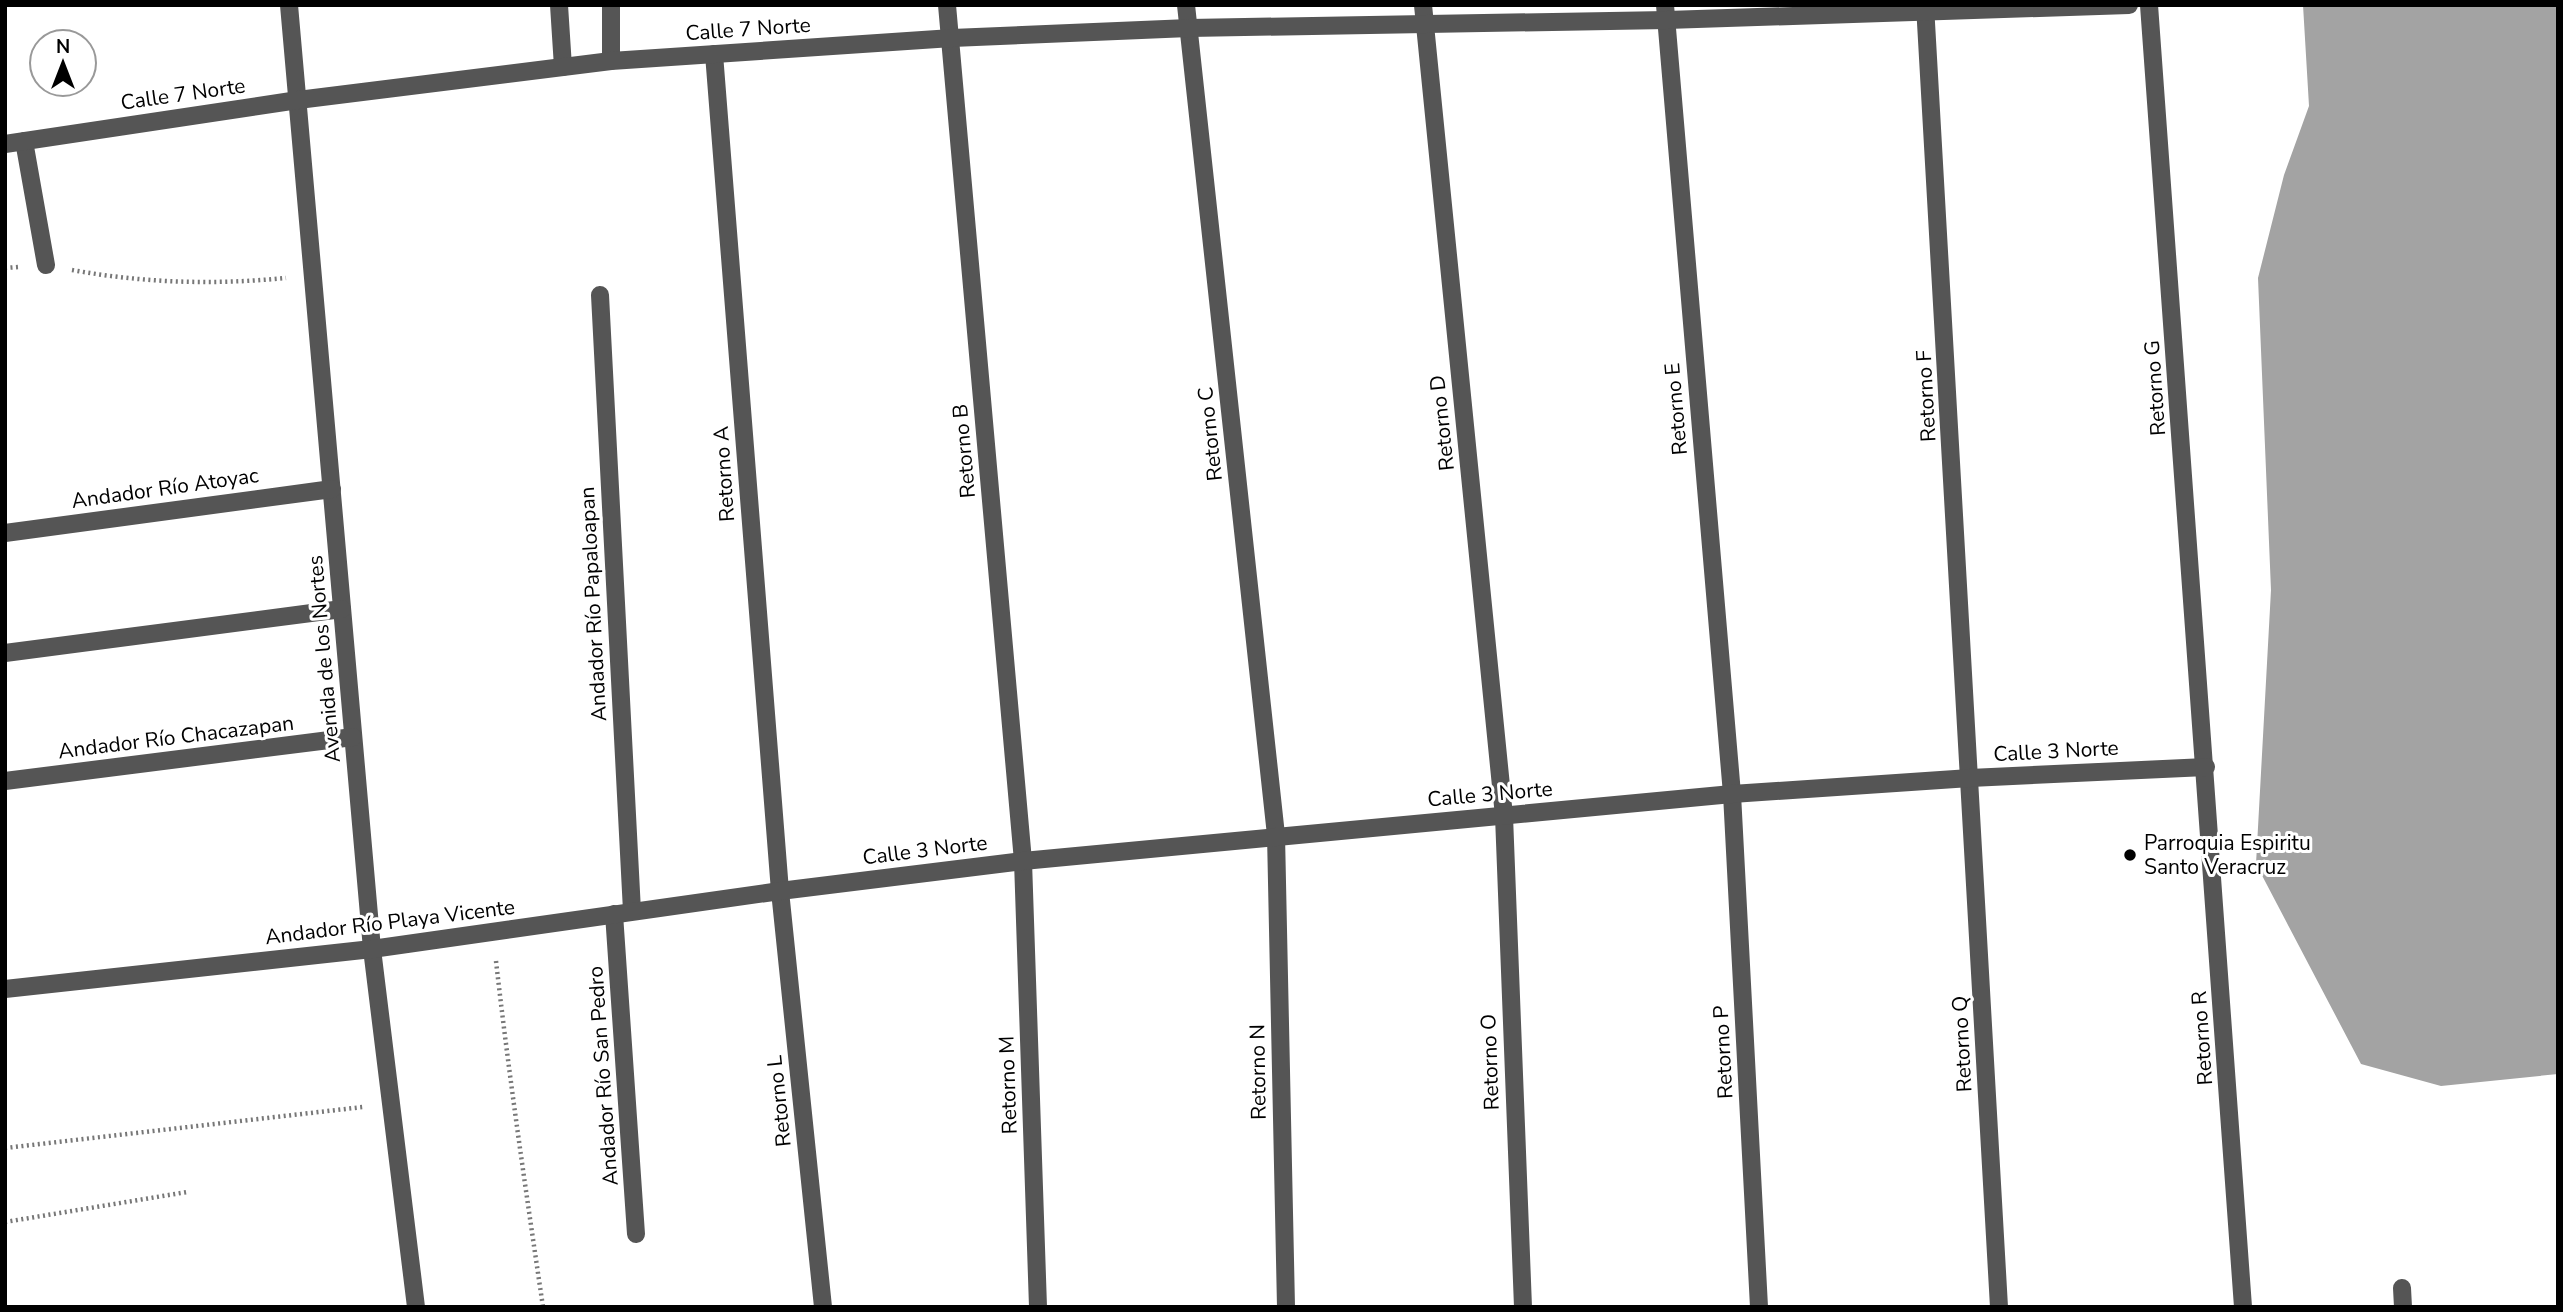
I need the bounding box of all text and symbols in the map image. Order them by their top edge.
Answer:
street label: Calle 7 Norte [684,11,812,47]
north arrow [28,28,98,98]
text: N [56,34,70,60]
street label: Calle 7 Norte [119,71,247,117]
street label: Retorno G [2138,339,2172,437]
street label: Retorno F [1910,349,1942,443]
street label: Retorno E [1658,362,1694,456]
street label: Retorno D [1423,374,1461,472]
street label: Retorno C [1191,386,1229,482]
street label: Retorno B [946,403,982,499]
street label: Retorno A [707,425,741,523]
street label: Andador Río Atoyac [70,461,261,515]
street label: Andador Río Papaloapan [573,486,613,722]
street label: Avenida de los Nortes [301,554,347,764]
street label: Andador Río Chacazapan [56,709,296,765]
street label: Calle 3 Norte [1993,734,2119,768]
street label: Calle 3 Norte [1426,775,1554,813]
street label: Calle 3 Norte [861,828,989,872]
place label: Parroquia Espiritu Santo Veracruz [2144,829,2311,881]
marker: Parroquia Espiritu Santo Veracruz [2122,847,2138,863]
street label: Andador Río Playa Vicente [264,893,516,951]
street label: Andador Río San Pedro [581,965,625,1187]
street label: Retorno R [2185,990,2219,1086]
street label: Retorno Q [1945,995,1979,1093]
street label: Retorno P [1707,1004,1739,1100]
street label: Retorno O [1474,1013,1506,1111]
street label: Retorno N [1243,1024,1273,1120]
street label: Retorno M [992,1035,1024,1135]
street label: Retorno L [760,1053,798,1148]

